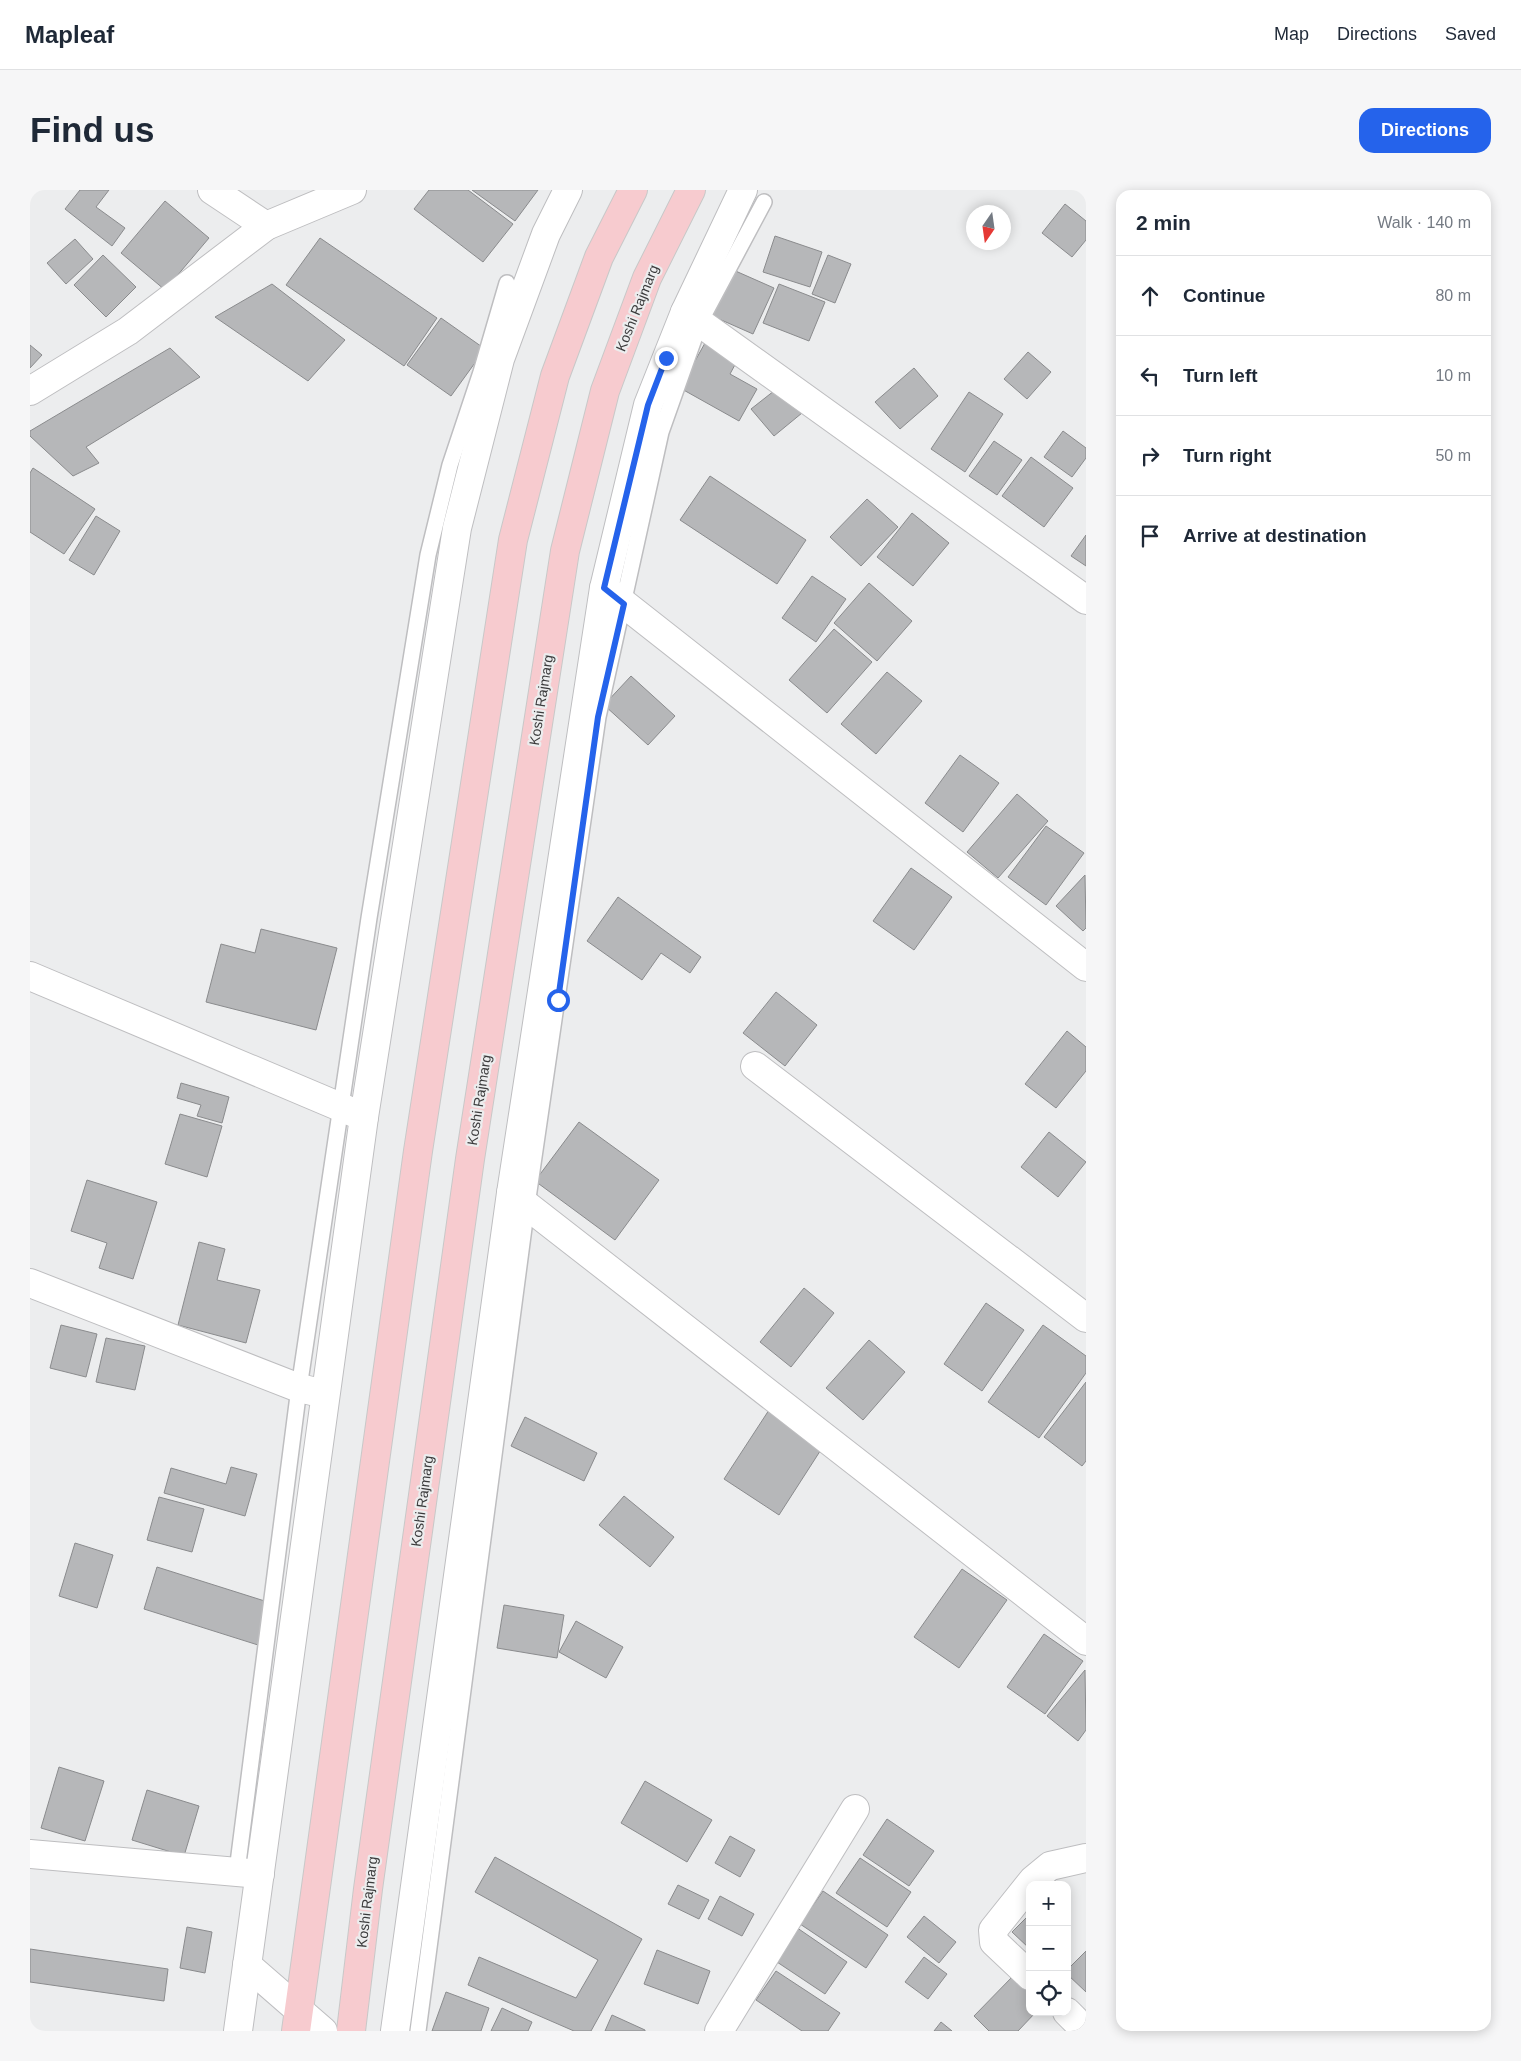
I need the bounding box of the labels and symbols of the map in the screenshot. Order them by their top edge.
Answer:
north arrow [966,205,1011,250]
street label: Koshi Rajmarg [612,262,662,354]
route end [655,347,678,370]
street label: Koshi Rajmarg [526,653,556,747]
route start [547,989,570,1012]
street label: Koshi Rajmarg [464,1053,494,1147]
street label: Koshi Rajmarg [408,1454,436,1548]
street label: Koshi Rajmarg [353,1855,381,1949]

